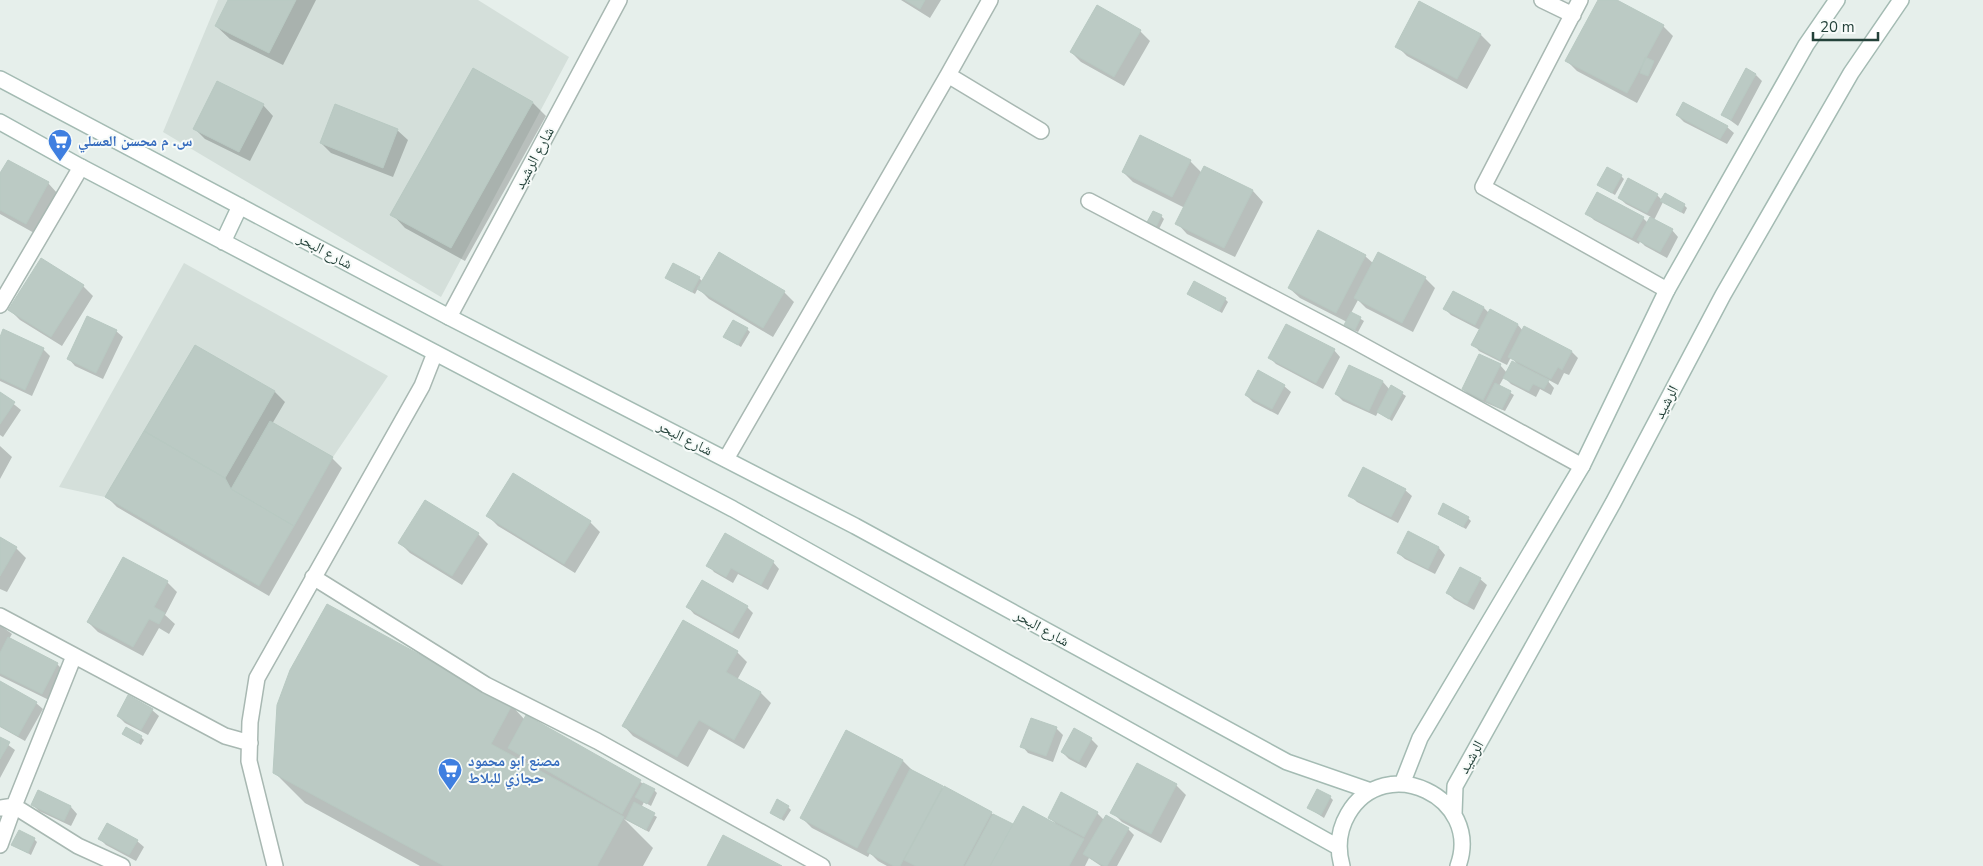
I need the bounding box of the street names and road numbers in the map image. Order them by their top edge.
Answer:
street label: شارع الرشيد [509,123,559,193]
street label: شارع البحر [293,228,356,274]
street label: الرشيد [1649,382,1683,422]
street label: شارع البحر [653,415,716,460]
street label: شارع البحر [1010,604,1073,651]
street label: الرشيد [1454,737,1488,777]

